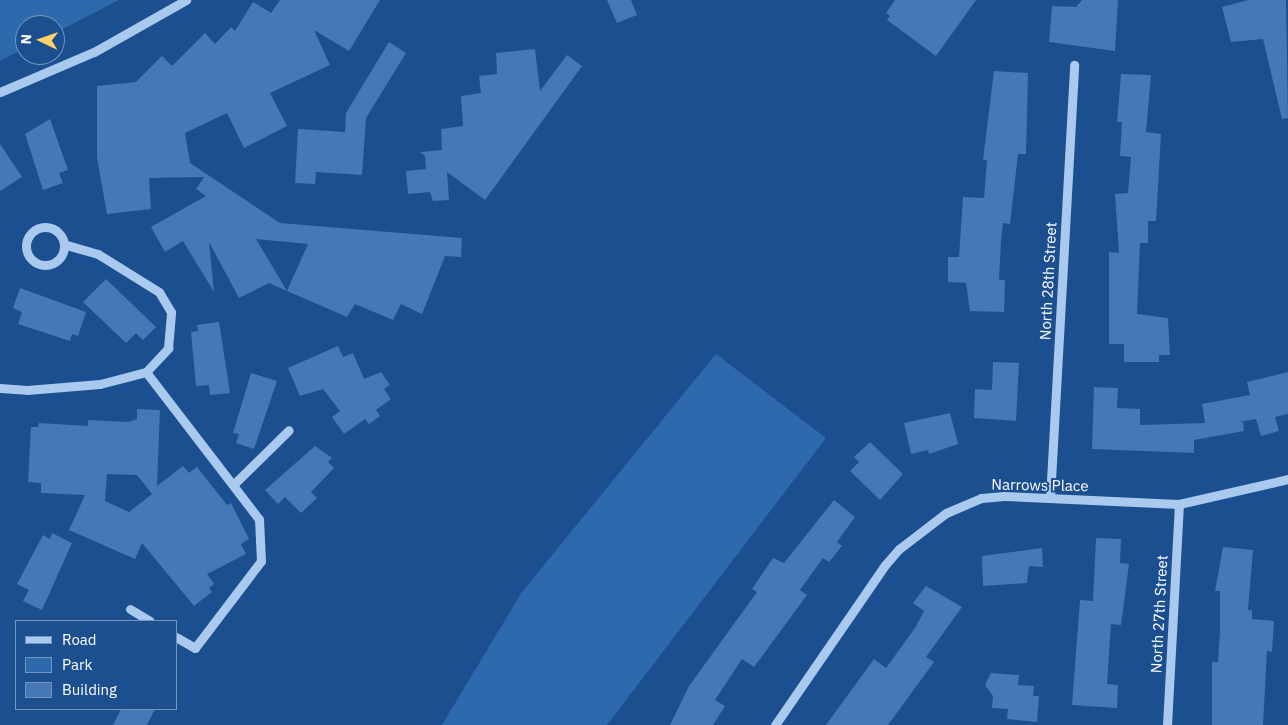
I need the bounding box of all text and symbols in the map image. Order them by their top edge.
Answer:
north arrow [15,15,65,65]
text: N [17,34,35,45]
street label: North 28th Street [1036,221,1060,341]
street label: Narrows Place [991,475,1089,495]
street label: North 27th Street [1147,554,1171,674]
legend [15,620,178,710]
text: Road [62,630,97,649]
text: Park [62,655,92,674]
text: Building [62,680,117,699]

